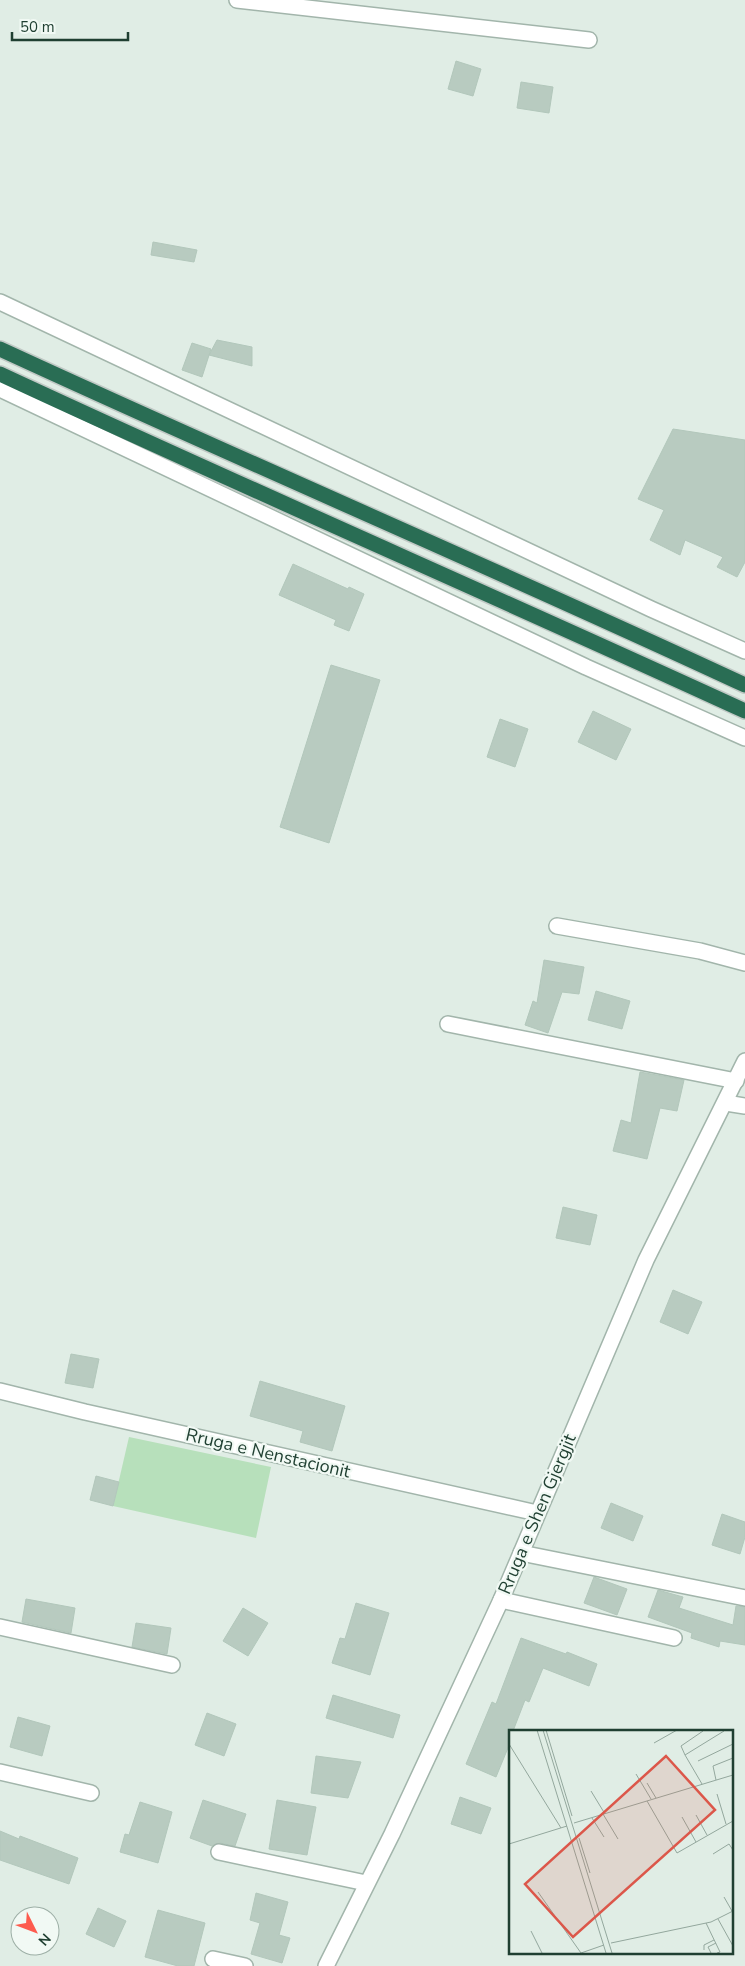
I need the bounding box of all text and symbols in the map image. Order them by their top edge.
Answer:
scale bar [12,10,129,42]
text: 50 m [20,17,55,37]
street label: Rruga e Nenstacionit [183,1422,353,1484]
street label: Rruga e Shen Gjergjit [492,1430,582,1598]
inset map [509,1730,732,1954]
north arrow [10,1906,60,1956]
text: N [34,1929,55,1950]

